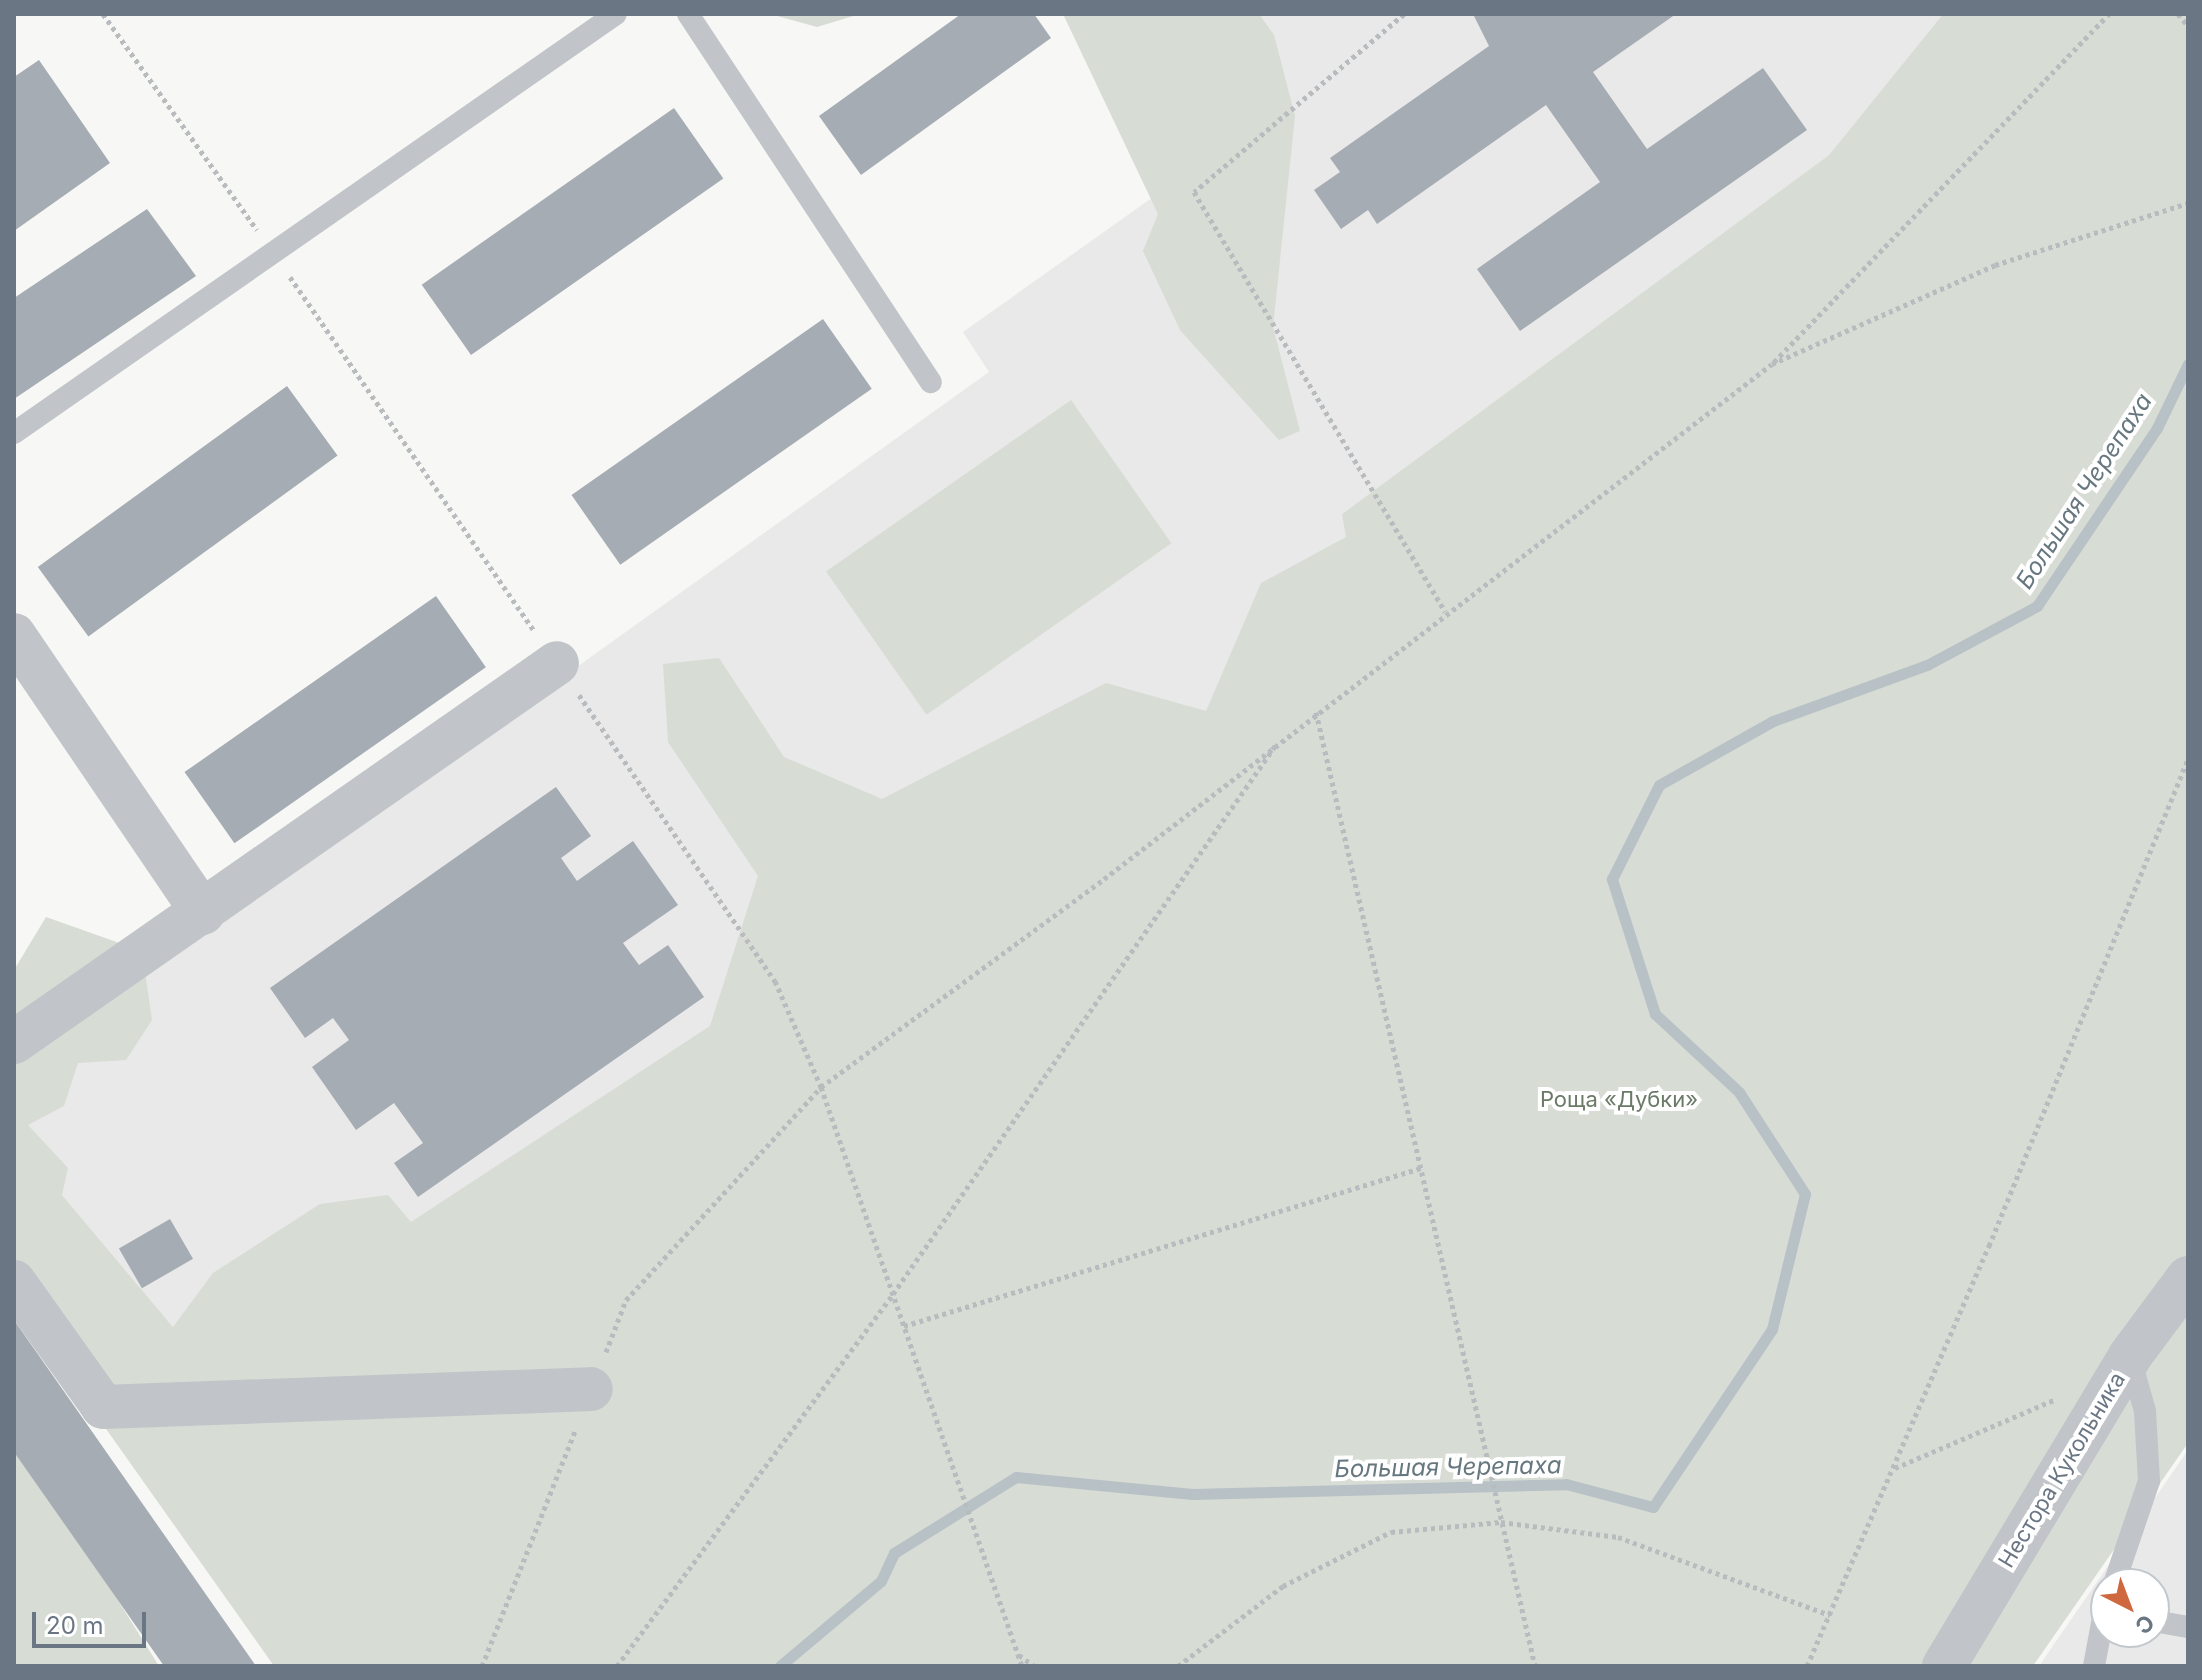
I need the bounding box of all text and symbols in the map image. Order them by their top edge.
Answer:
water label: Большая Черепаха [2010,388,2158,594]
park label: Роща «Дубки» [1540,1087,1698,1113]
street label: Нестора Кукольника [1993,1368,2131,1572]
water label: Большая Черепаха [1334,1451,1562,1483]
north arrow [2090,1568,2170,1648]
scale bar [36,1596,150,1646]
text: С [2130,1609,2159,1639]
text: 20 m [46,1611,104,1640]

